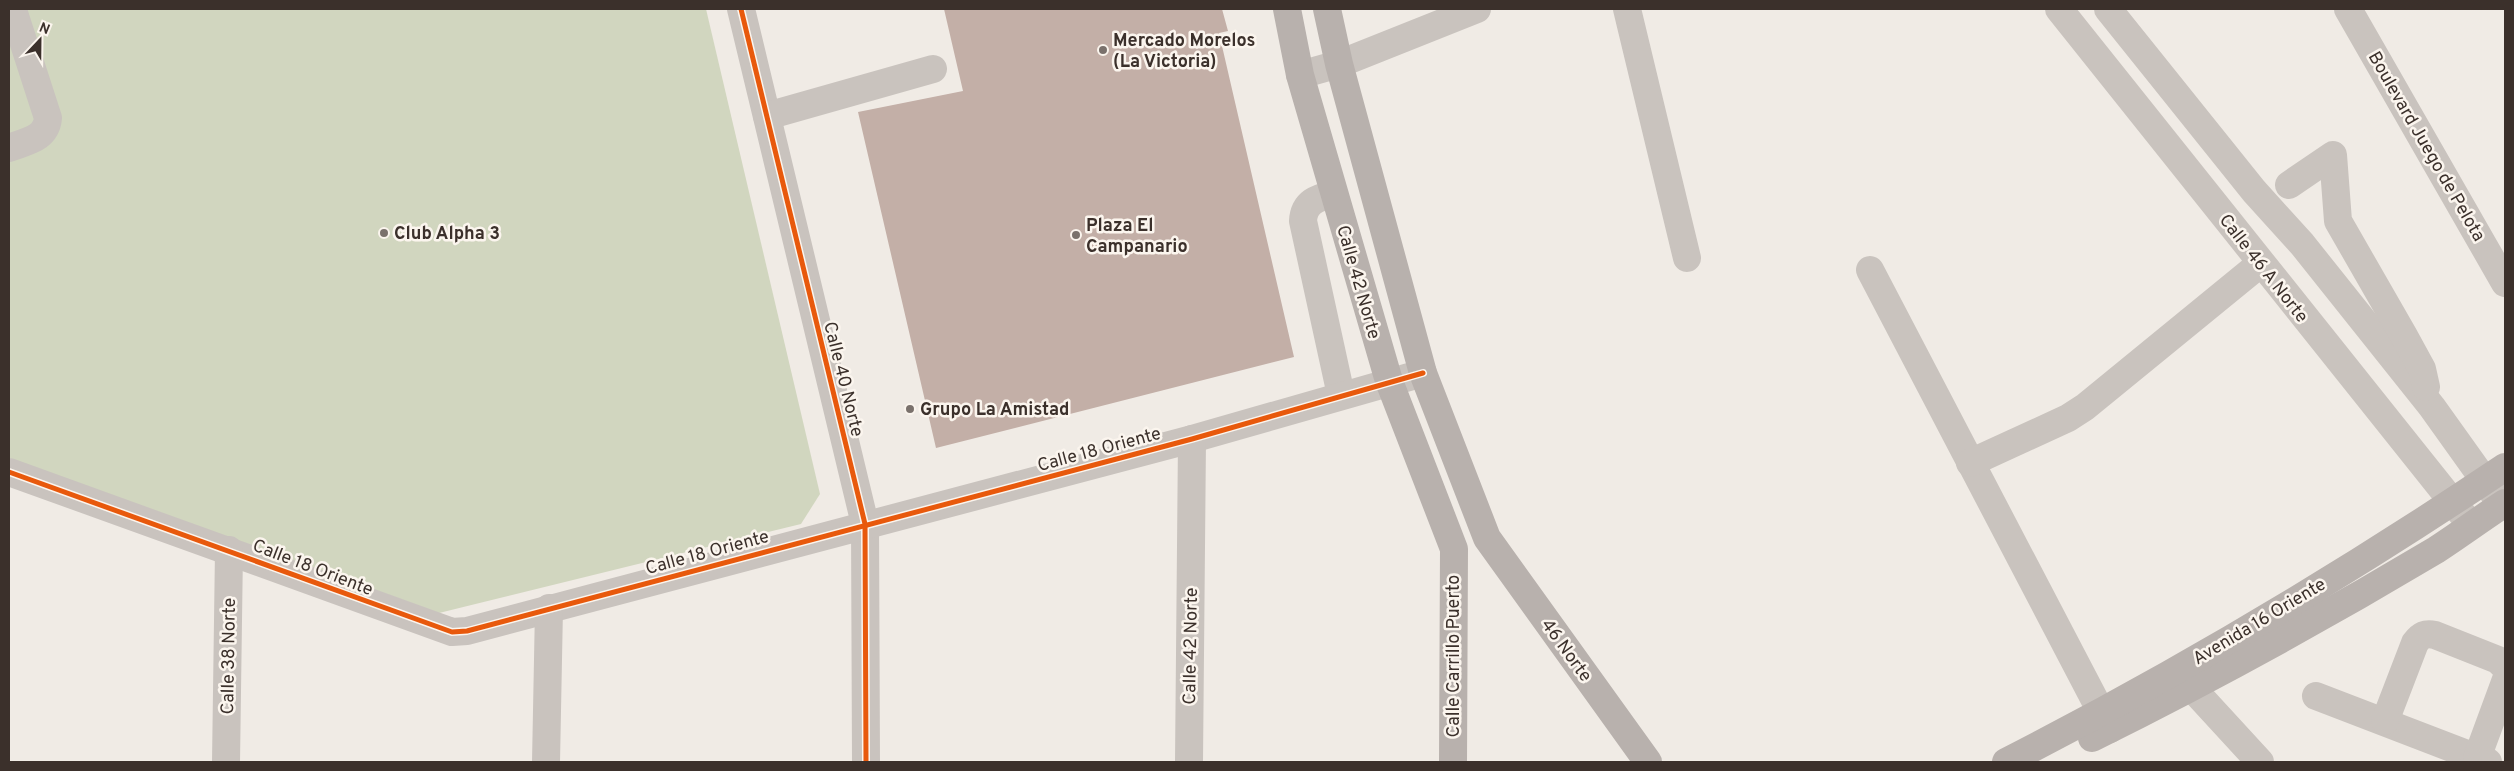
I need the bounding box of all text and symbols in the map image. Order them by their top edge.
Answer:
north arrow [15,15,65,65]
text: N [36,20,52,39]
place label: Mercado Morelos (La Victoria) [1113,30,1255,74]
marker: Mercado Morelos (La Victoria) [1097,44,1109,56]
street label: Boulevard Juego de Pelota [2362,48,2490,246]
street label: Calle 46 A Norte [2213,210,2312,328]
place label: Plaza El Campanario [1086,215,1188,259]
place label: Club Alpha 3 [394,223,500,246]
street label: Calle 42 Norte [1330,223,1385,342]
marker: Club Alpha 3 [378,227,390,239]
marker: Plaza El Campanario [1070,229,1082,241]
street label: Calle 40 Norte [817,319,868,439]
place label: Grupo La Amistad [920,399,1070,422]
marker: Grupo La Amistad [904,403,916,415]
street label: Calle 18 Oriente [1035,423,1164,478]
street label: Calle 18 Oriente [643,526,772,581]
street label: Calle 18 Oriente [249,535,376,602]
street label: Avenida 16 Oriente [2189,573,2331,671]
street label: Calle Carrillo Puerto [1443,575,1466,737]
street label: Calle 42 Norte [1179,587,1204,705]
street label: Calle 38 Norte [217,597,242,715]
street label: 46 Norte [1535,615,1596,687]

